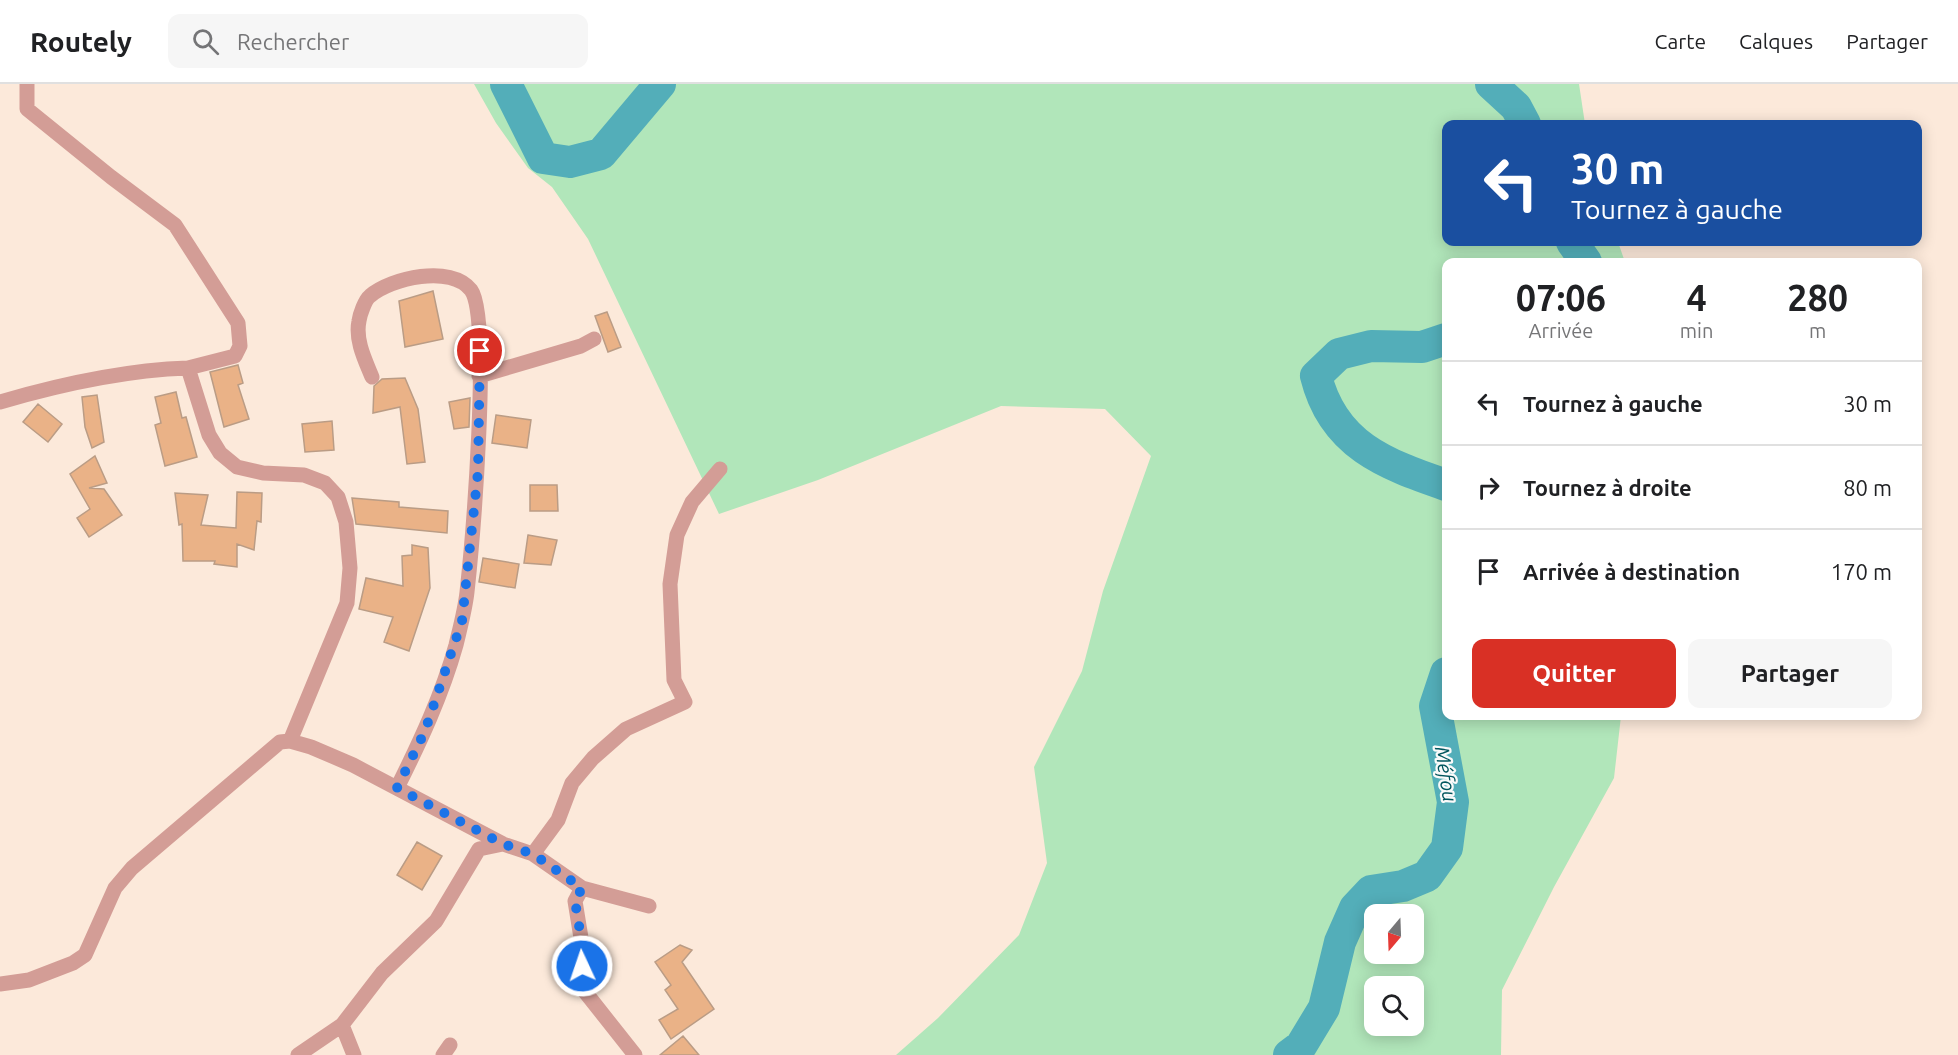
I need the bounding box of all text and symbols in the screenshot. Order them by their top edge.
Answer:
search box [168,14,588,68]
icon: search [189,25,222,58]
text: Routely [30,26,132,57]
text: Rechercher [237,29,349,54]
text: Carte [1655,29,1706,53]
text: Calques [1739,29,1813,53]
text: Partager [1846,29,1928,53]
icon: left [1472,144,1550,222]
text: 30 m [1571,145,1665,192]
text: Tournez à gauche [1571,194,1783,224]
text: 07:06 [1516,277,1606,318]
text: 4 [1686,277,1707,318]
text: 280 [1787,277,1848,318]
text: Arrivée [1529,319,1593,342]
text: min [1680,319,1713,342]
text: m [1809,319,1826,342]
pin [454,325,505,376]
icon: arrive [463,334,496,367]
icon: left [1472,387,1505,420]
text: Tournez à gauche [1523,391,1703,416]
text: 30 m [1843,391,1892,416]
icon: right [1472,471,1505,504]
text: Tournez à droite [1523,475,1692,500]
text: 80 m [1843,475,1892,500]
icon: arrive [1472,555,1505,588]
text: Arrivée à destination [1523,559,1740,584]
text: 170 m [1831,559,1892,584]
button: Quitter [1472,639,1676,708]
button: Partager [1688,639,1892,708]
water label: Méfou [1431,745,1462,803]
north arrow [1364,904,1424,964]
map controls [1364,904,1424,1036]
position arrow [550,934,614,998]
button: search [1364,976,1424,1036]

